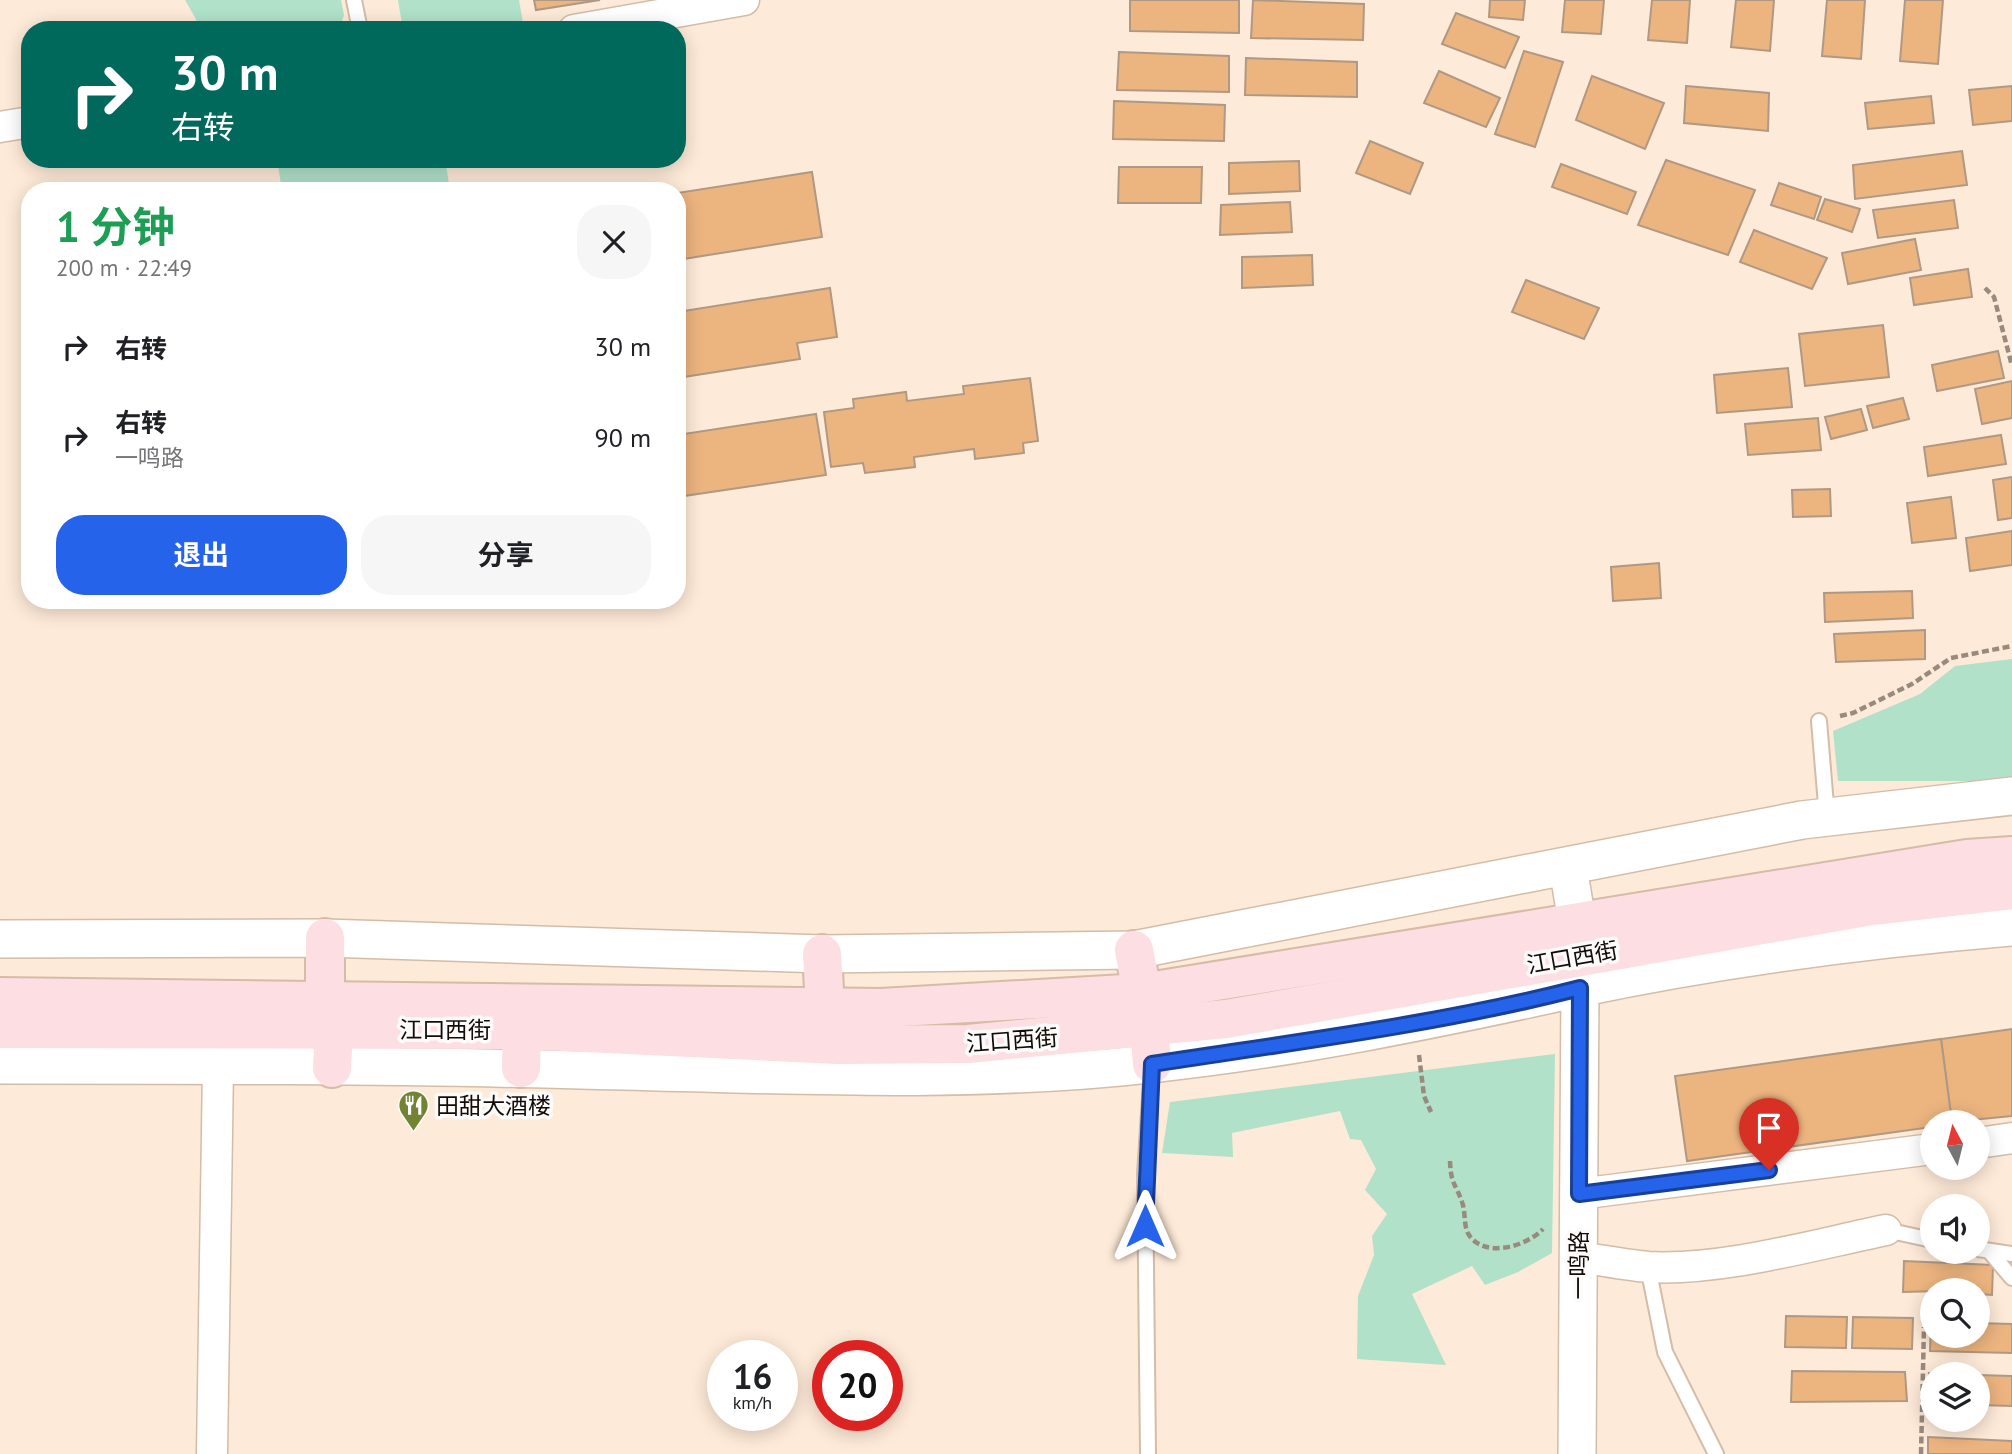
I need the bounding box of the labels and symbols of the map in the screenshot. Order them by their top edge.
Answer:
street label: 江口西街 [1524,935,1620,979]
street label: 江口西街 [399,1015,491,1044]
street label: 江口西街 [965,1022,1059,1058]
restaurant icon: 田甜大酒楼 [396,1088,430,1132]
place label: 田甜大酒楼 [436,1091,551,1120]
pin [1739,1098,1799,1170]
north arrow [1920,1110,1990,1180]
position arrow [1108,1189,1182,1263]
street label: 一鸣路 [1564,1231,1593,1300]
speed limit sign: 20 [812,1340,903,1431]

